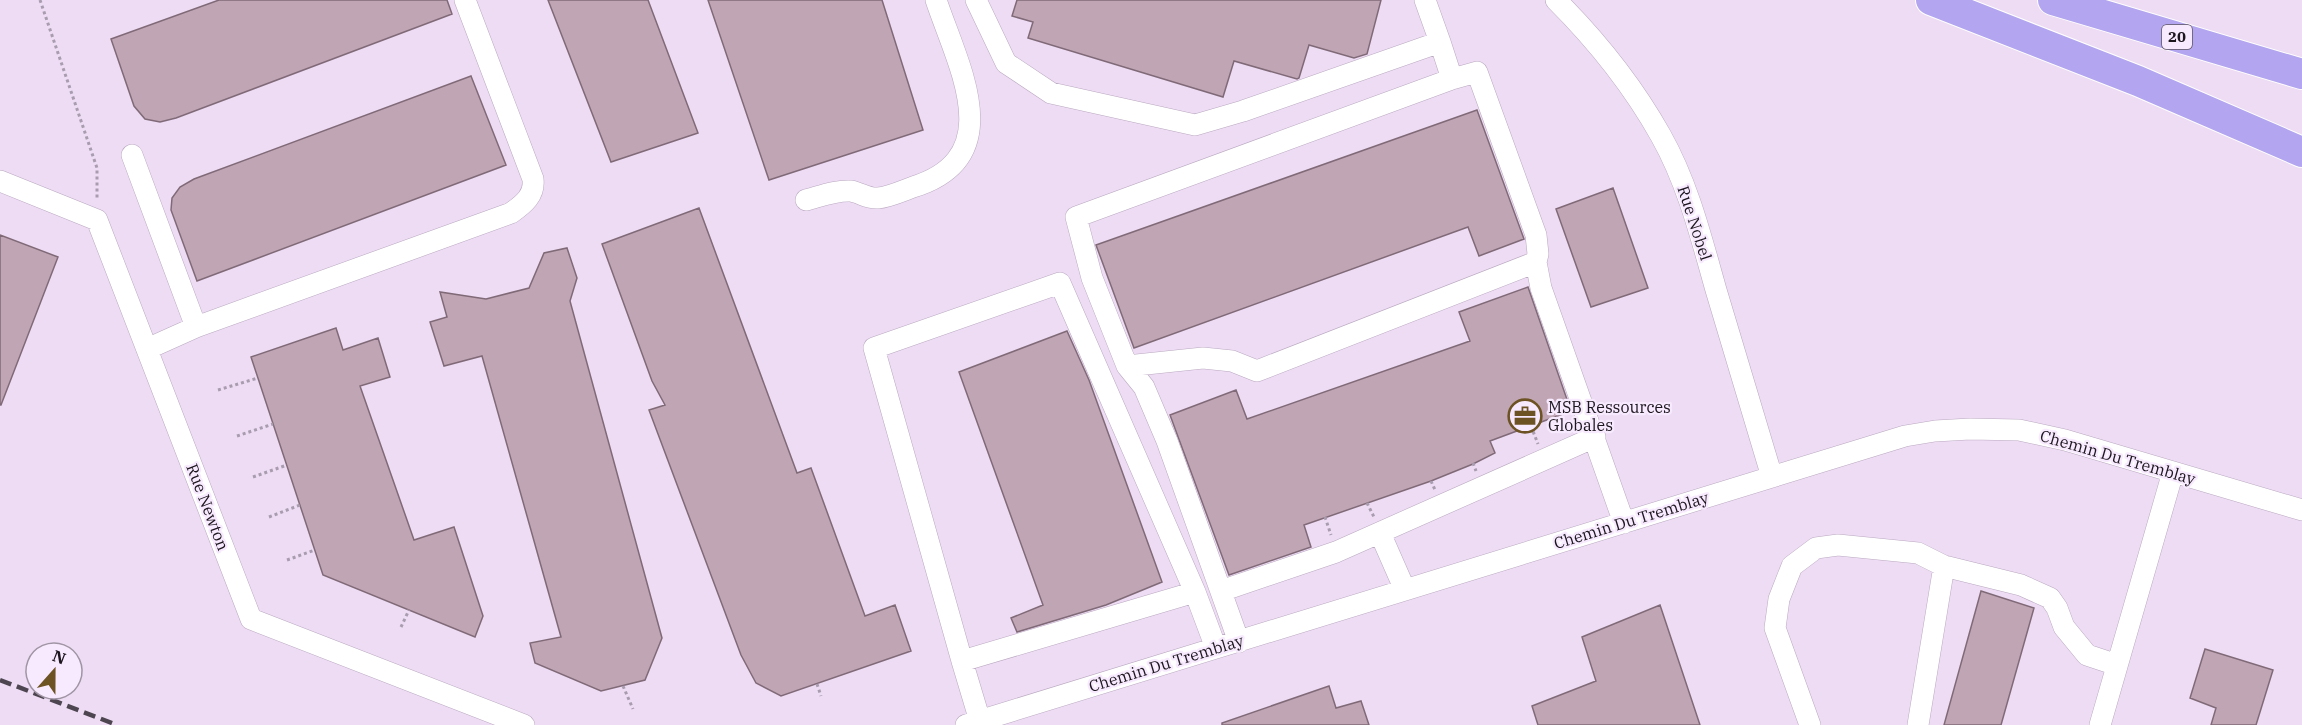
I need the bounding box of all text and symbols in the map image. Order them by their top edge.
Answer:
road number: 20 [2162,25,2192,49]
street label: Rue Nobel [1674,183,1717,263]
place label: MSB Ressources Globales [1548,397,1671,435]
office icon: MSB Ressources Globales [1507,398,1543,434]
street label: Chemin Du Tremblay [2038,425,2198,489]
street label: Rue Newton [182,461,234,553]
street label: Chemin Du Tremblay [1551,487,1711,553]
street label: Chemin Du Tremblay [1086,630,1246,696]
north arrow [24,641,84,701]
text: N [50,645,69,669]

